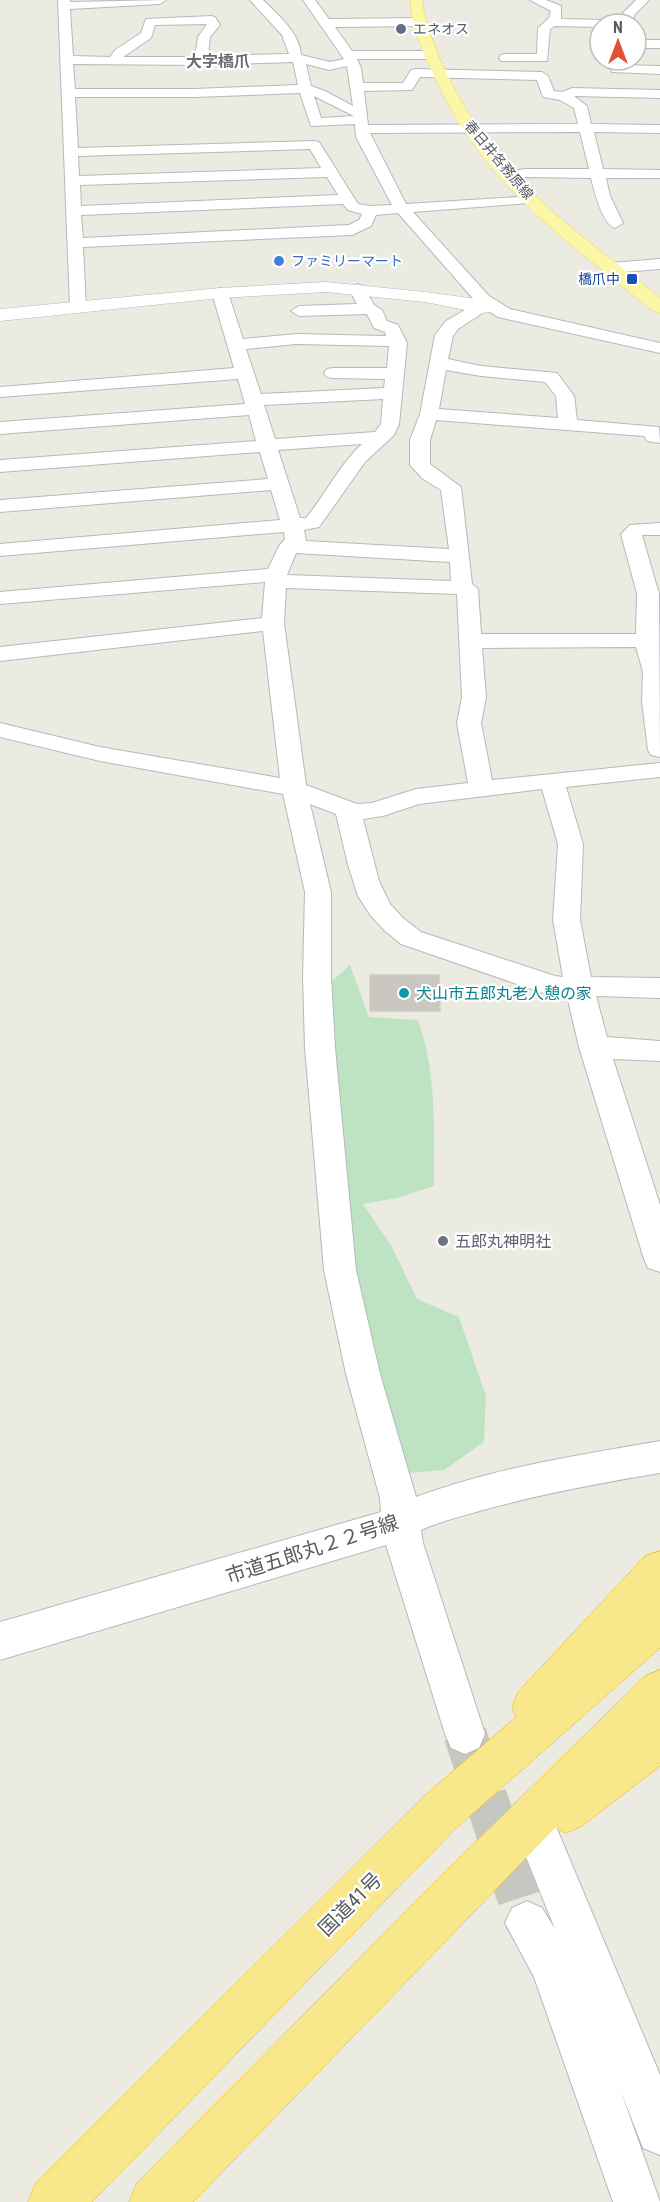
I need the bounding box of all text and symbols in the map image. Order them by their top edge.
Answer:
north arrow [588,12,648,72]
text: N [613,18,623,37]
place label: エネオス [413,21,469,37]
marker: エネオス [394,22,408,36]
district label: 大字橋爪 [186,52,250,71]
street label: 春日井各務原線 [461,117,537,203]
place label: ファミリーマート [291,253,403,269]
marker: ファミリーマート [272,254,286,268]
place label: 橋爪中 [578,271,620,287]
marker: 橋爪中 [625,272,639,286]
place label: 犬山市五郎丸老人憩の家 [416,984,592,1003]
marker: 犬山市五郎丸老人憩の家 [397,986,411,1000]
place label: 五郎丸神明社 [455,1232,551,1251]
marker: 五郎丸神明社 [436,1234,450,1248]
street label: 市道五郎丸２２号線 [223,1510,401,1588]
street label: 国道41号 [313,1867,387,1941]

